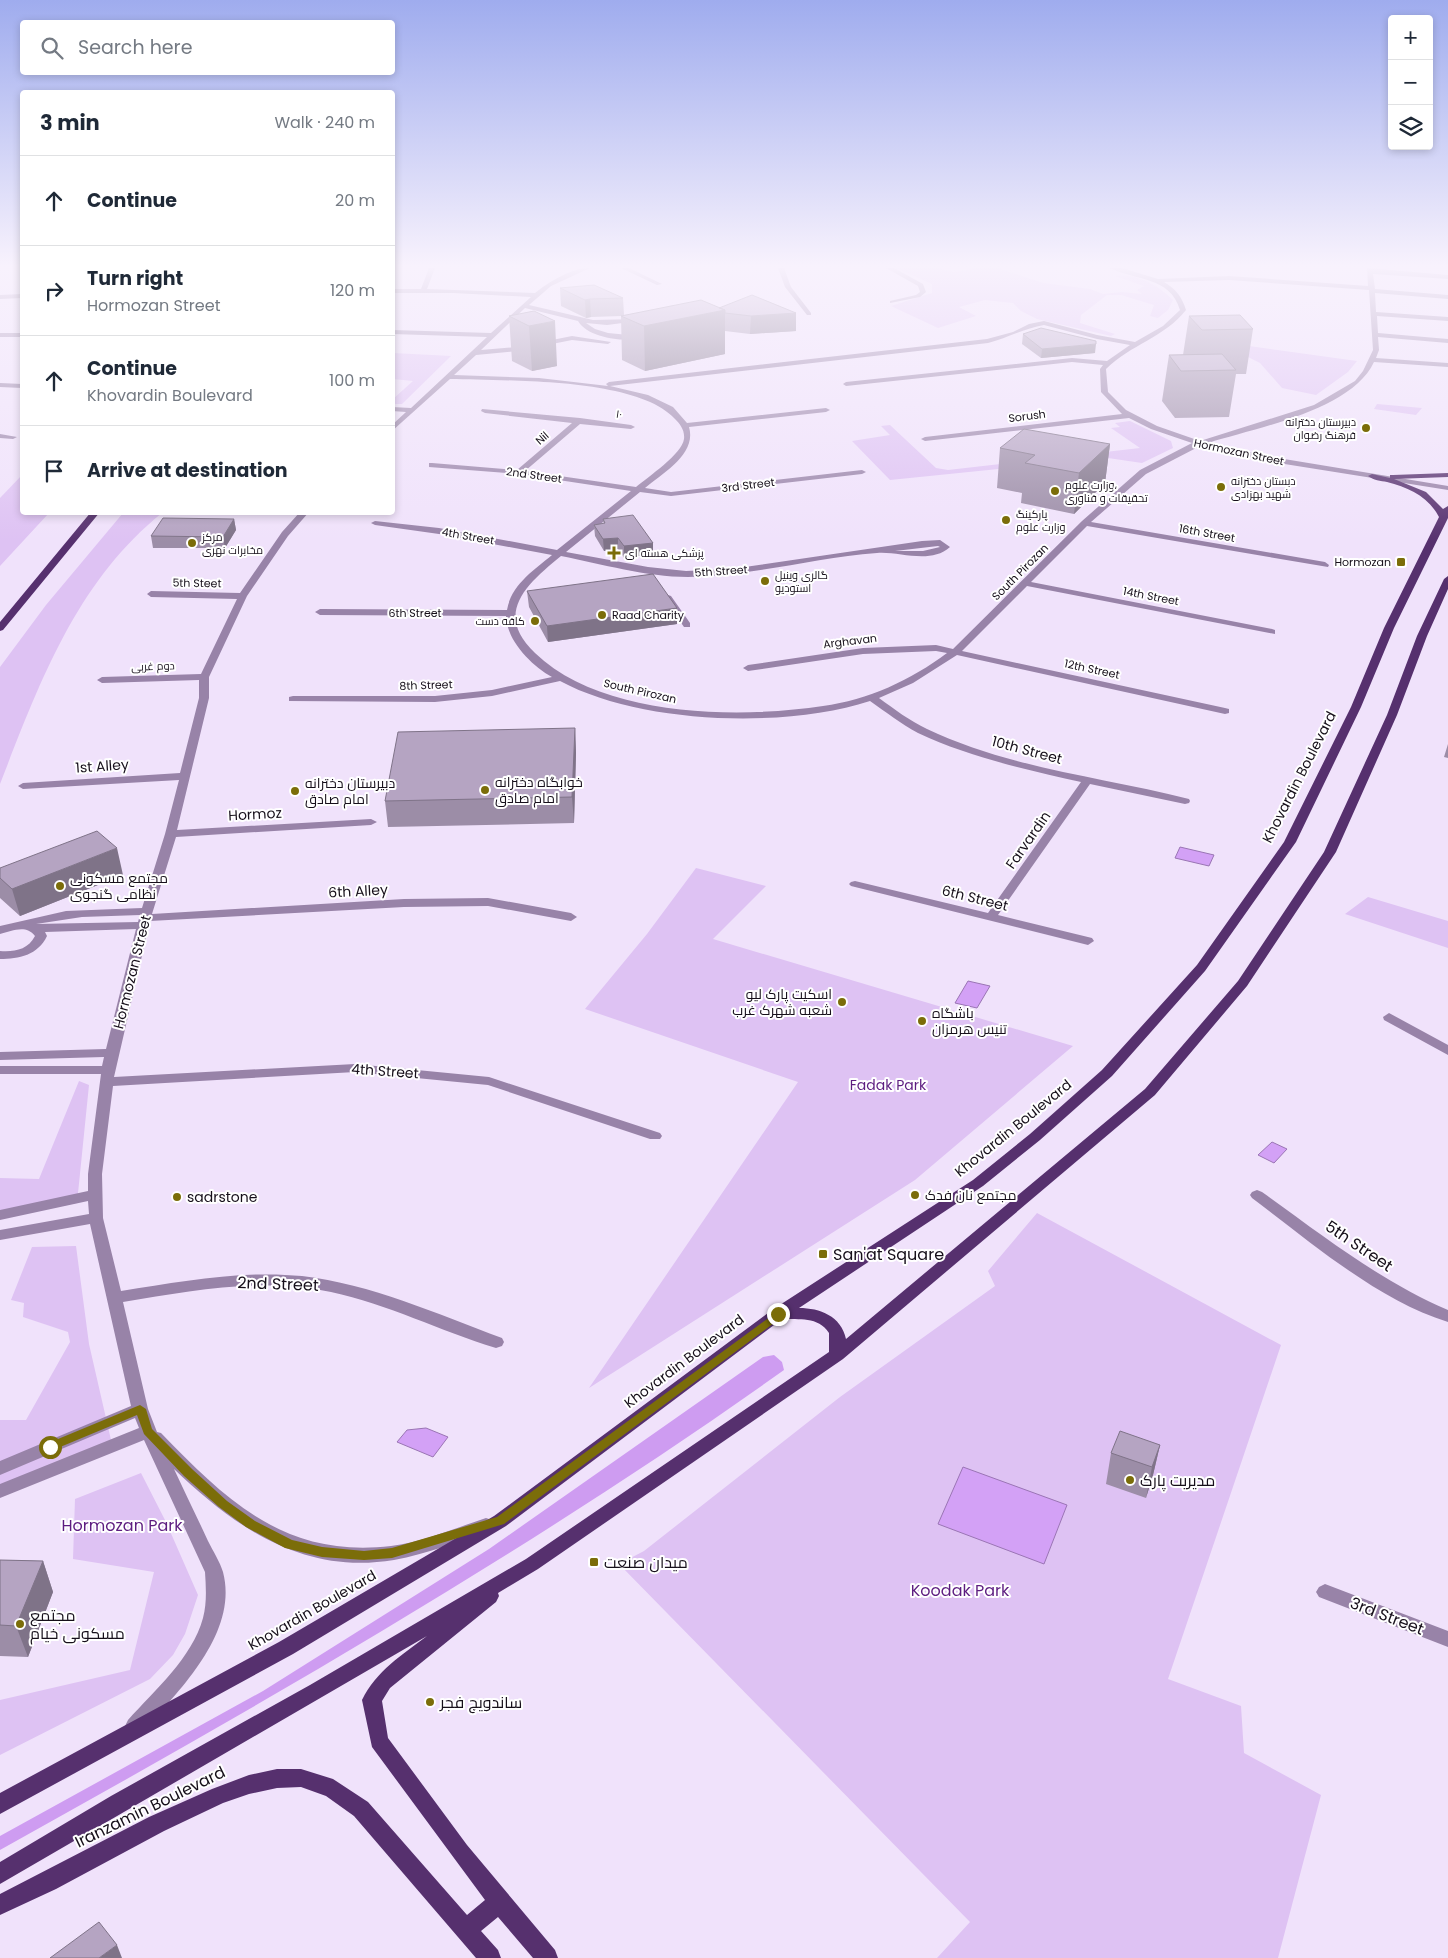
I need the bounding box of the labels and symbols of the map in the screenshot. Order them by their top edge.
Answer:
street label: ۱۰ [615,406,623,422]
street label: Sorush [1007,406,1047,426]
place label: دبیرستان دخترانه فرهنگ رضوان [1285,414,1356,443]
marker: دبیرستان دخترانه فرهنگ رضوان [1360,422,1372,434]
street label: Nil [532,428,552,448]
street label: Hormozan Street [1192,435,1286,469]
street label: 2nd Street [505,463,563,487]
place label: دبستان دخترانه شهید بهزادی [1231,473,1296,502]
street label: 3rd Street [721,474,775,496]
place label: وزارت علوم، تحقیقات و فناوری [1065,477,1148,506]
marker: دبستان دخترانه شهید بهزادی [1215,481,1227,493]
marker: وزارت علوم، تحقیقات و فناوری [1049,485,1061,497]
place label: پارکینگ وزارت علوم [1016,506,1066,535]
marker: پارکینگ وزارت علوم [1000,514,1012,526]
street label: 16th Street [1178,520,1236,546]
street label: 4th Street [440,524,496,548]
place label: مرکز مخابرات نهری [201,529,263,558]
marker: مرکز مخابرات نهری [186,537,198,549]
street label: South Pirozan [988,540,1052,604]
place label: پزشکی هسته ای [625,545,704,561]
marker: پزشکی هسته ای [607,546,621,560]
place label: Hormozan [1334,554,1391,570]
marker: Hormozan [1395,556,1407,568]
street label: 5th Street [694,561,748,581]
place label: گالری وینیل استودیو [775,567,828,596]
street label: 5th Steet [172,575,222,591]
marker: گالری وینیل استودیو [759,575,771,587]
street label: 14th Street [1122,583,1180,609]
street label: 6th Street [388,605,442,621]
place label: Raad Charity [612,607,685,623]
marker: Raad Charity [596,609,608,621]
place label: کافه دست [476,613,525,629]
marker: کافه دست [529,615,541,627]
street label: Arghavan [822,630,878,652]
street label: 12th Street [1063,655,1121,683]
street label: دوم غربی [131,657,175,675]
street label: South Pirozan [602,675,678,707]
street label: 8th Street [399,676,453,694]
street label: Khovardin Boulevard [1257,708,1341,846]
street label: 10th Street [990,731,1064,769]
street label: 1st Alley [75,754,130,778]
place label: خوابگاه دخترانه امام صادق [495,772,583,808]
place label: دبیرستان دخترانه امام صادق [305,773,395,809]
marker: خوابگاه دخترانه امام صادق [479,784,491,796]
marker: دبیرستان دخترانه امام صادق [289,785,301,797]
street label: Hormoz [228,803,282,825]
street label: Farvardin [1001,807,1055,873]
place label: مجتمع مسکونی نظامی گنجوی [70,868,168,904]
street label: 6th Alley [328,879,388,903]
marker: مجتمع مسکونی نظامی گنجوی [54,880,66,892]
street label: 6th Street [940,880,1010,916]
street label: Hormozan Street [108,913,156,1031]
place label: اسکیت پارک لیو شعبه شهرک غرب [732,984,832,1020]
marker: اسکیت پارک لیو شعبه شهرک غرب [836,996,848,1008]
place label: باشگاه تنیس هرمزان [932,1003,1007,1039]
marker: باشگاه تنیس هرمزان [916,1015,928,1027]
street label: 4th Street [351,1059,419,1083]
park label: Fadak Park [850,1075,927,1095]
street label: Khovardin Boulevard [950,1075,1076,1181]
place label: مجتمع نان فدک [925,1185,1016,1205]
place label: sadrstone [187,1187,258,1207]
marker: مجتمع نان فدک [909,1189,921,1201]
marker: sadrstone [171,1191,183,1203]
street label: 5th Street [1321,1215,1398,1277]
place label: San'at Square [833,1243,944,1266]
marker: San'at Square [817,1248,829,1260]
street label: 2nd Street [237,1271,319,1297]
route end [767,1303,790,1326]
street label: Khovardin Boulevard [620,1309,748,1413]
route start [39,1436,62,1459]
place label: مدیریت پارک [1140,1469,1215,1492]
marker: مدیریت پارک [1124,1474,1136,1486]
park label: Hormozan Park [62,1514,183,1537]
place label: میدان صنعت [604,1551,688,1574]
marker: میدان صنعت [588,1556,600,1568]
street label: Khovardin Boulevard [244,1565,380,1655]
park label: Koodak Park [911,1579,1010,1602]
street label: 3rd Street [1347,1591,1427,1641]
place label: مجتمع مسکونی خیام [30,1604,125,1645]
marker: مجتمع مسکونی خیام [14,1618,26,1630]
place label: ساندویچ فجر [439,1691,522,1714]
marker: ساندویچ فجر [424,1696,436,1708]
street label: Iranzamin Boulevard [71,1761,229,1853]

